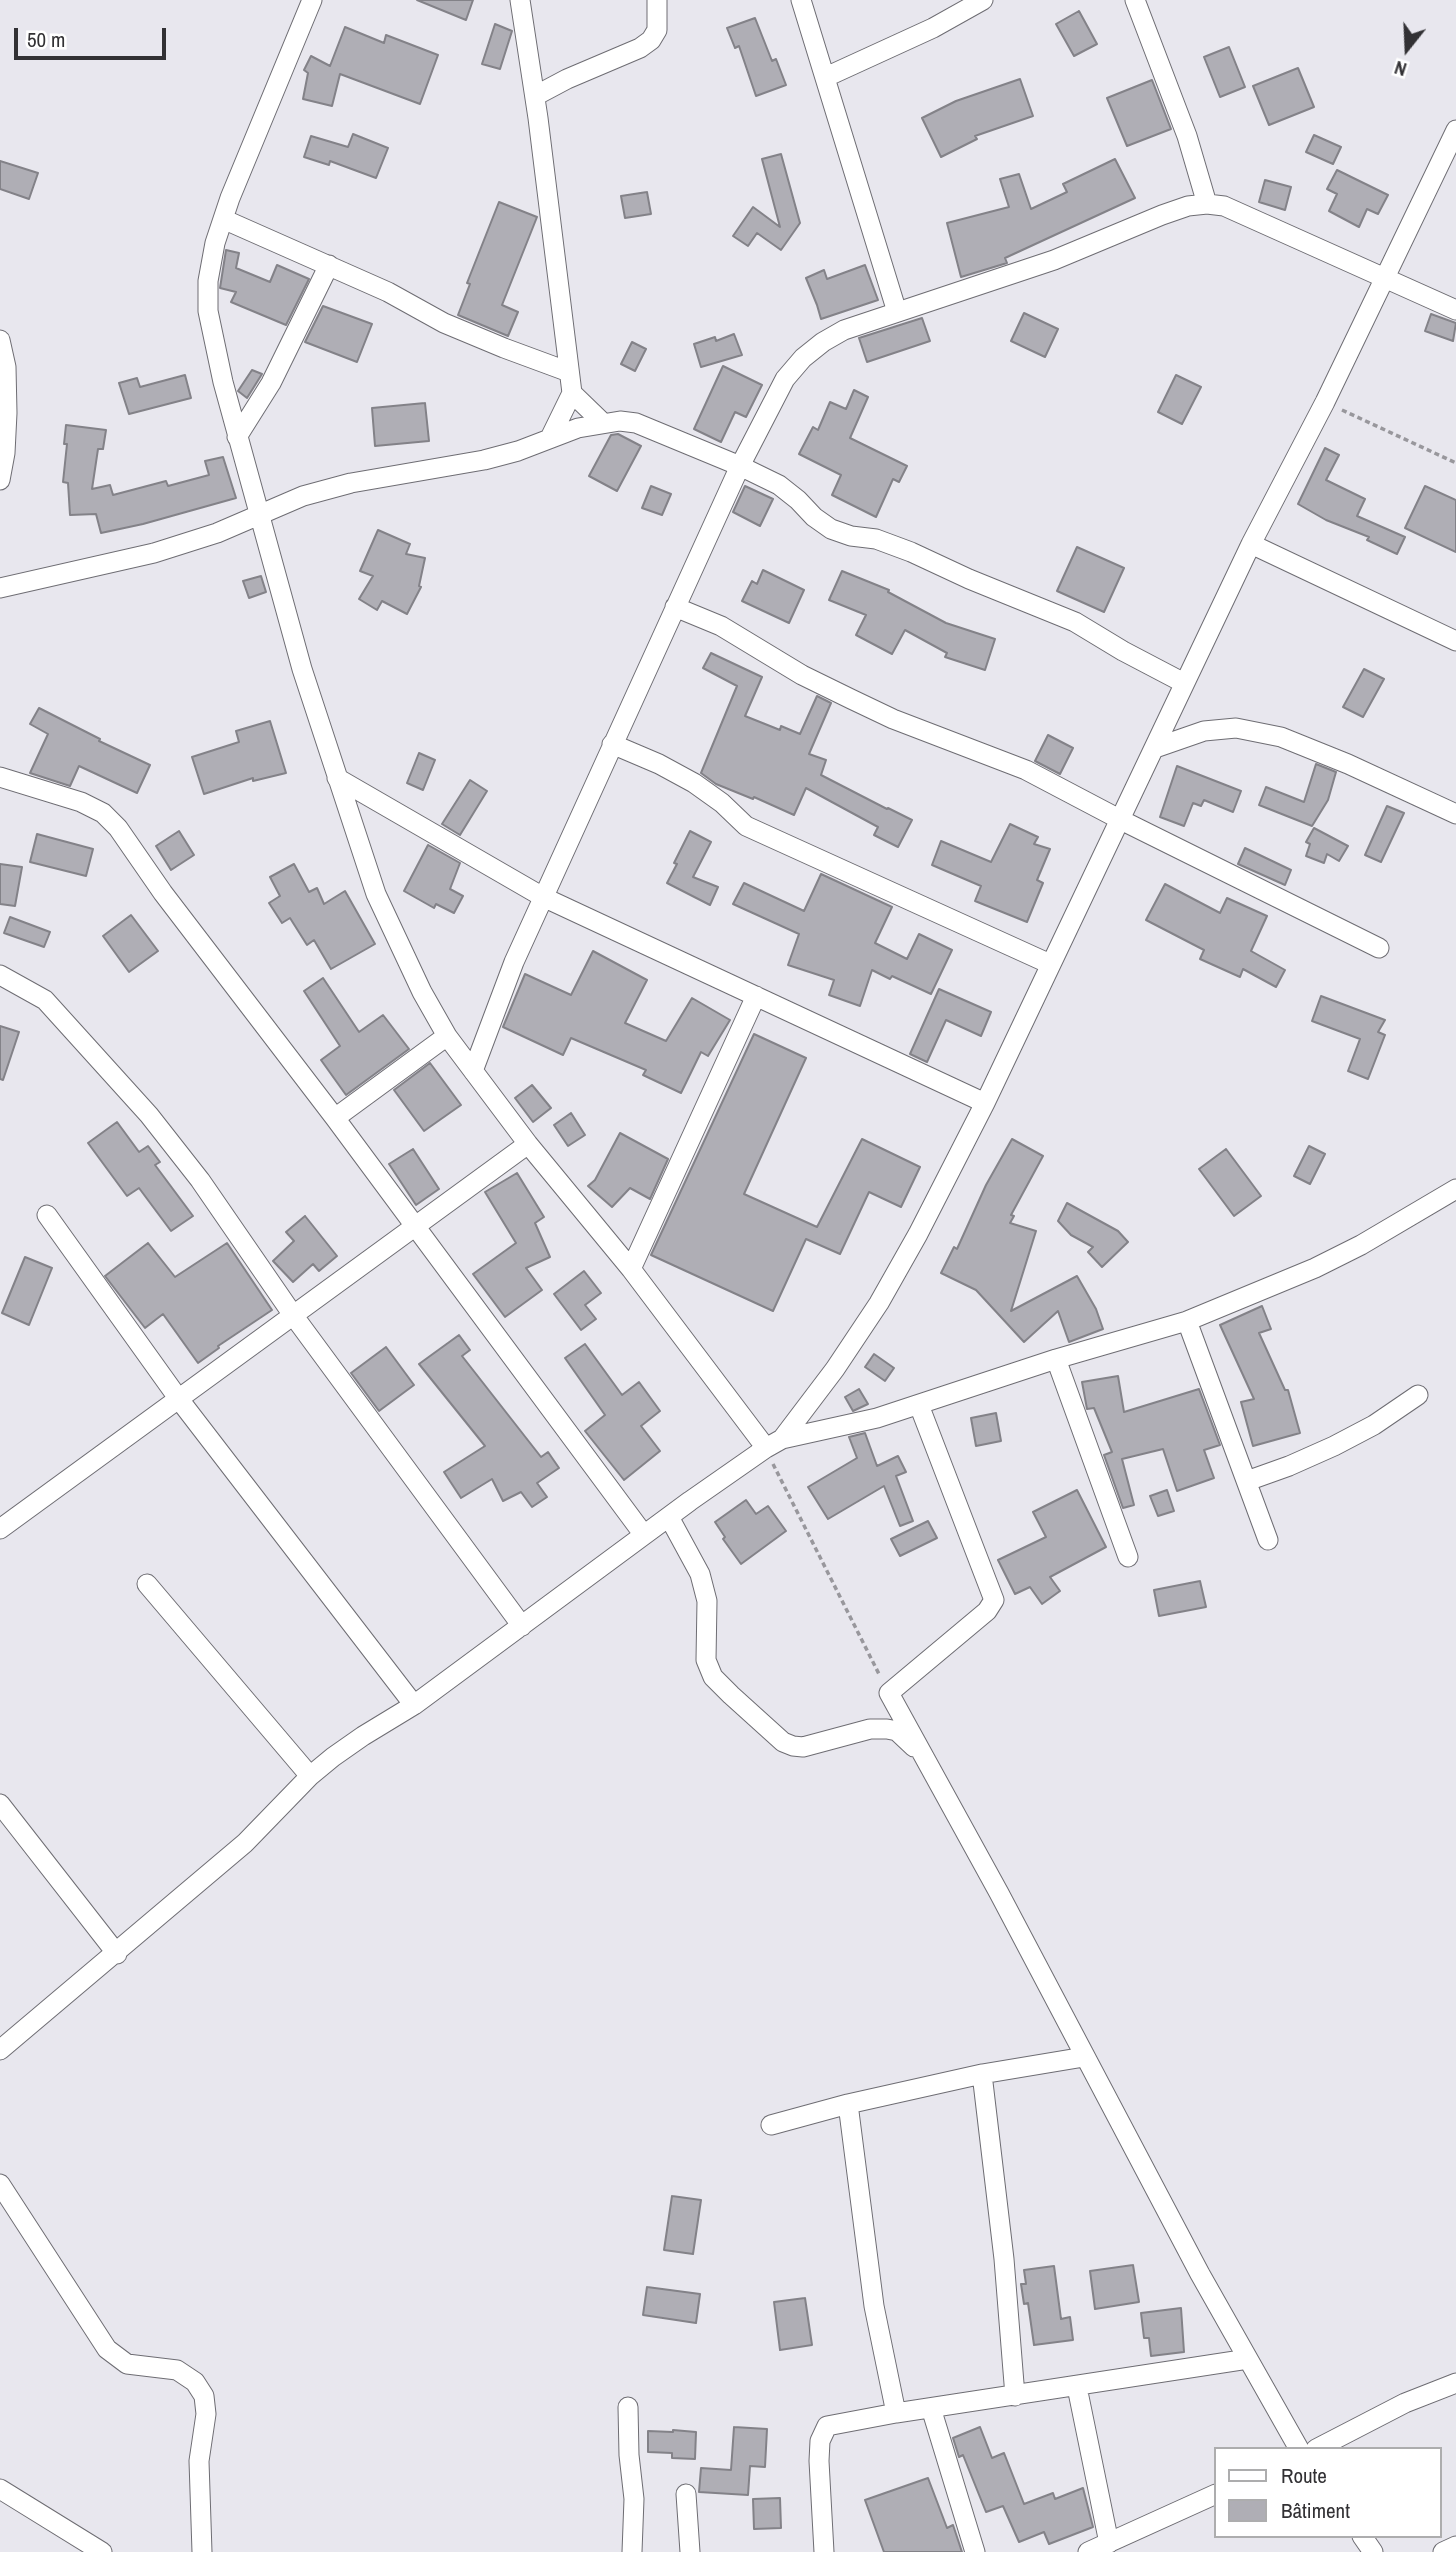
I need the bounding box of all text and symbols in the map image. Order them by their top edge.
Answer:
scale bar [18,14,170,58]
north arrow [1372,14,1442,84]
text: 50 m [27,25,65,54]
text: N [1391,55,1410,83]
legend [1214,2447,1442,2538]
text: Route [1281,2461,1327,2490]
text: Bâtiment [1281,2496,1350,2525]

